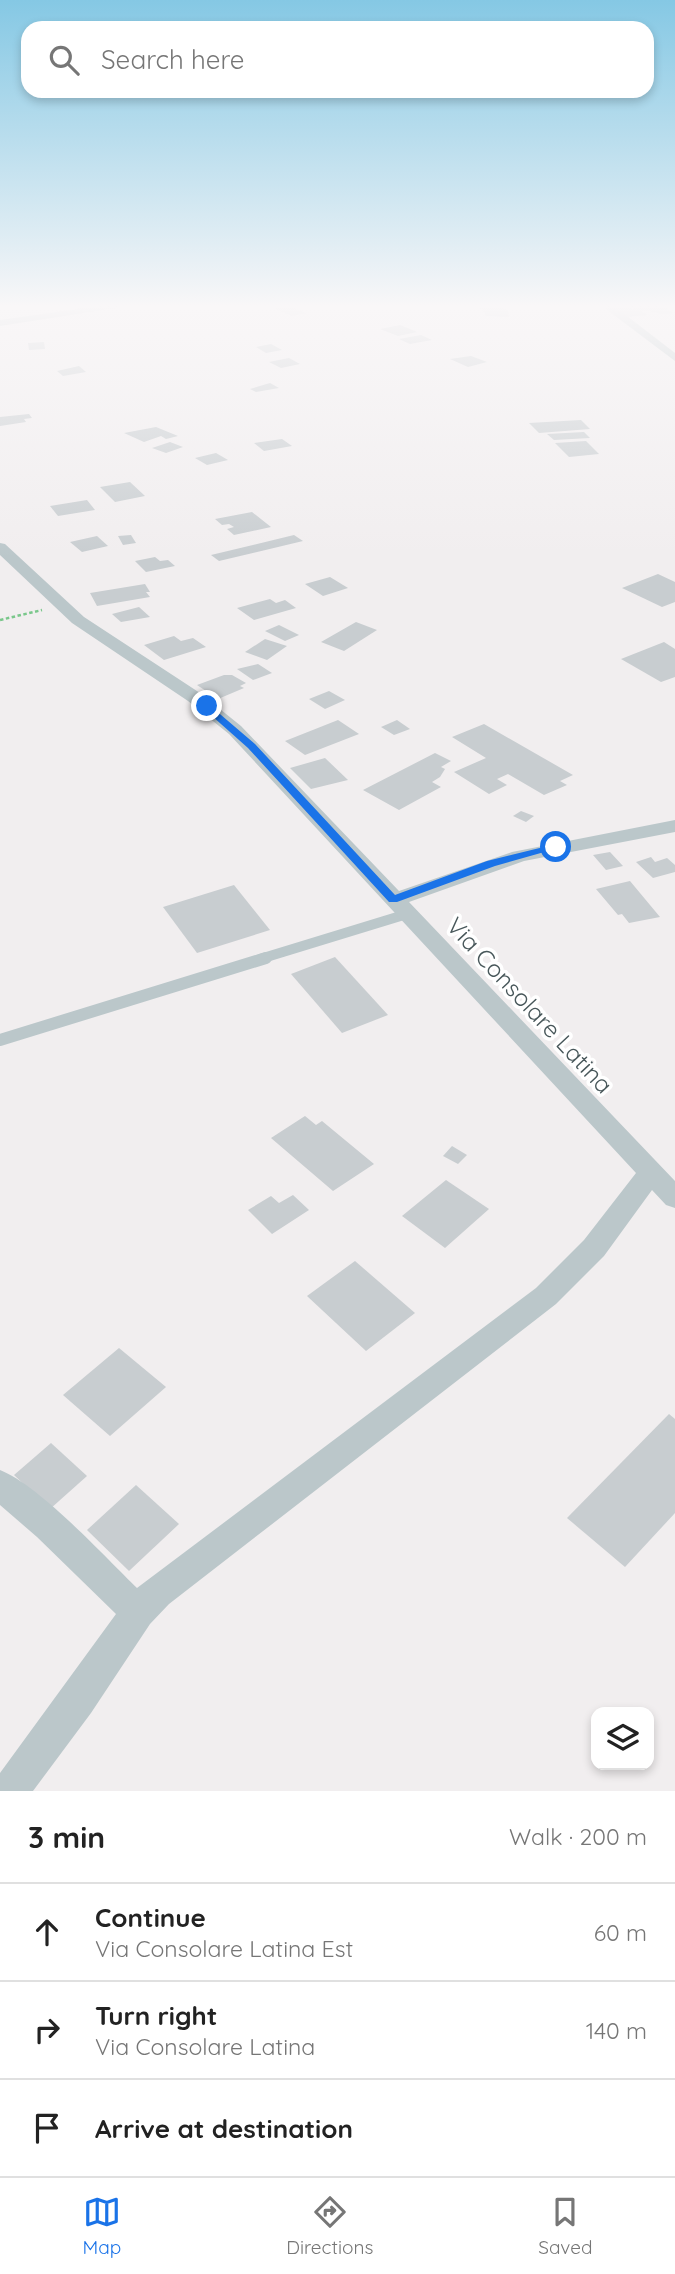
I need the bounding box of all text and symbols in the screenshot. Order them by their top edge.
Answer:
search box [21,21,654,98]
icon: search [45,41,83,79]
text: Search here [101,43,245,76]
route end [191,690,222,721]
route start [540,831,571,862]
street label: Via Consolare Latina [441,911,619,1099]
map controls [591,1707,654,1770]
button: layers [591,1707,654,1770]
text: 3 min [28,1818,105,1856]
text: Walk · 200 m [509,1822,647,1851]
text: Continue [95,1901,206,1934]
icon: ahead [28,1913,66,1951]
text: 60 m [594,1918,647,1947]
text: Via Consolare Latina Est [95,1934,353,1963]
text: Turn right [95,1999,217,2032]
icon: right [28,2011,66,2049]
text: 140 m [586,2016,647,2045]
text: Via Consolare Latina [95,2032,315,2061]
icon: arrive [28,2109,66,2147]
text: Arrive at destination [95,2112,353,2145]
tab: Map [83,2193,121,2259]
tab: Directions [286,2193,373,2259]
tab: Saved [538,2193,593,2259]

